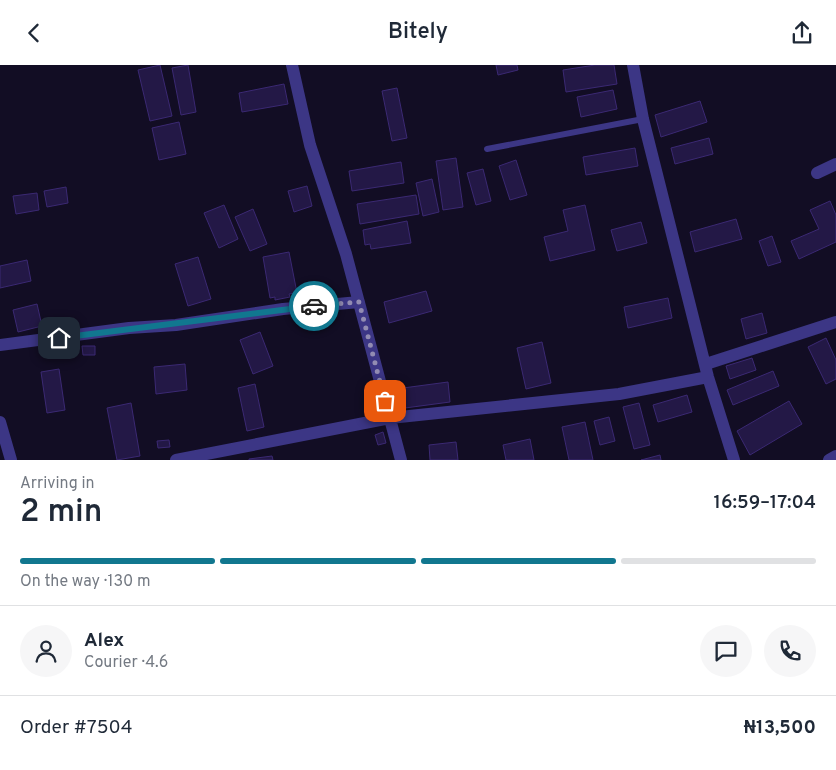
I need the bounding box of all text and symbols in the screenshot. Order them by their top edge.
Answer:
icon: back [20,19,48,47]
text: Bitely [388,19,448,46]
icon: share [788,19,816,47]
courier [289,281,339,331]
icon: car [300,292,328,320]
pin [38,317,80,359]
icon: home [45,324,73,352]
pin [364,380,406,422]
icon: bag [371,387,399,415]
text: Arriving in [20,474,95,494]
text: 16:59–17:04 [714,491,816,515]
text: 2 min [20,493,102,533]
text: On the way · 130 m [20,572,151,592]
button: person [20,625,72,677]
button: chat [700,625,752,677]
button: phone [764,625,816,677]
text: Alex [84,629,124,653]
text: Courier · 4.6 [84,653,168,673]
text: Order #7504 [20,716,132,740]
text: ₦13,500 [743,716,816,740]

